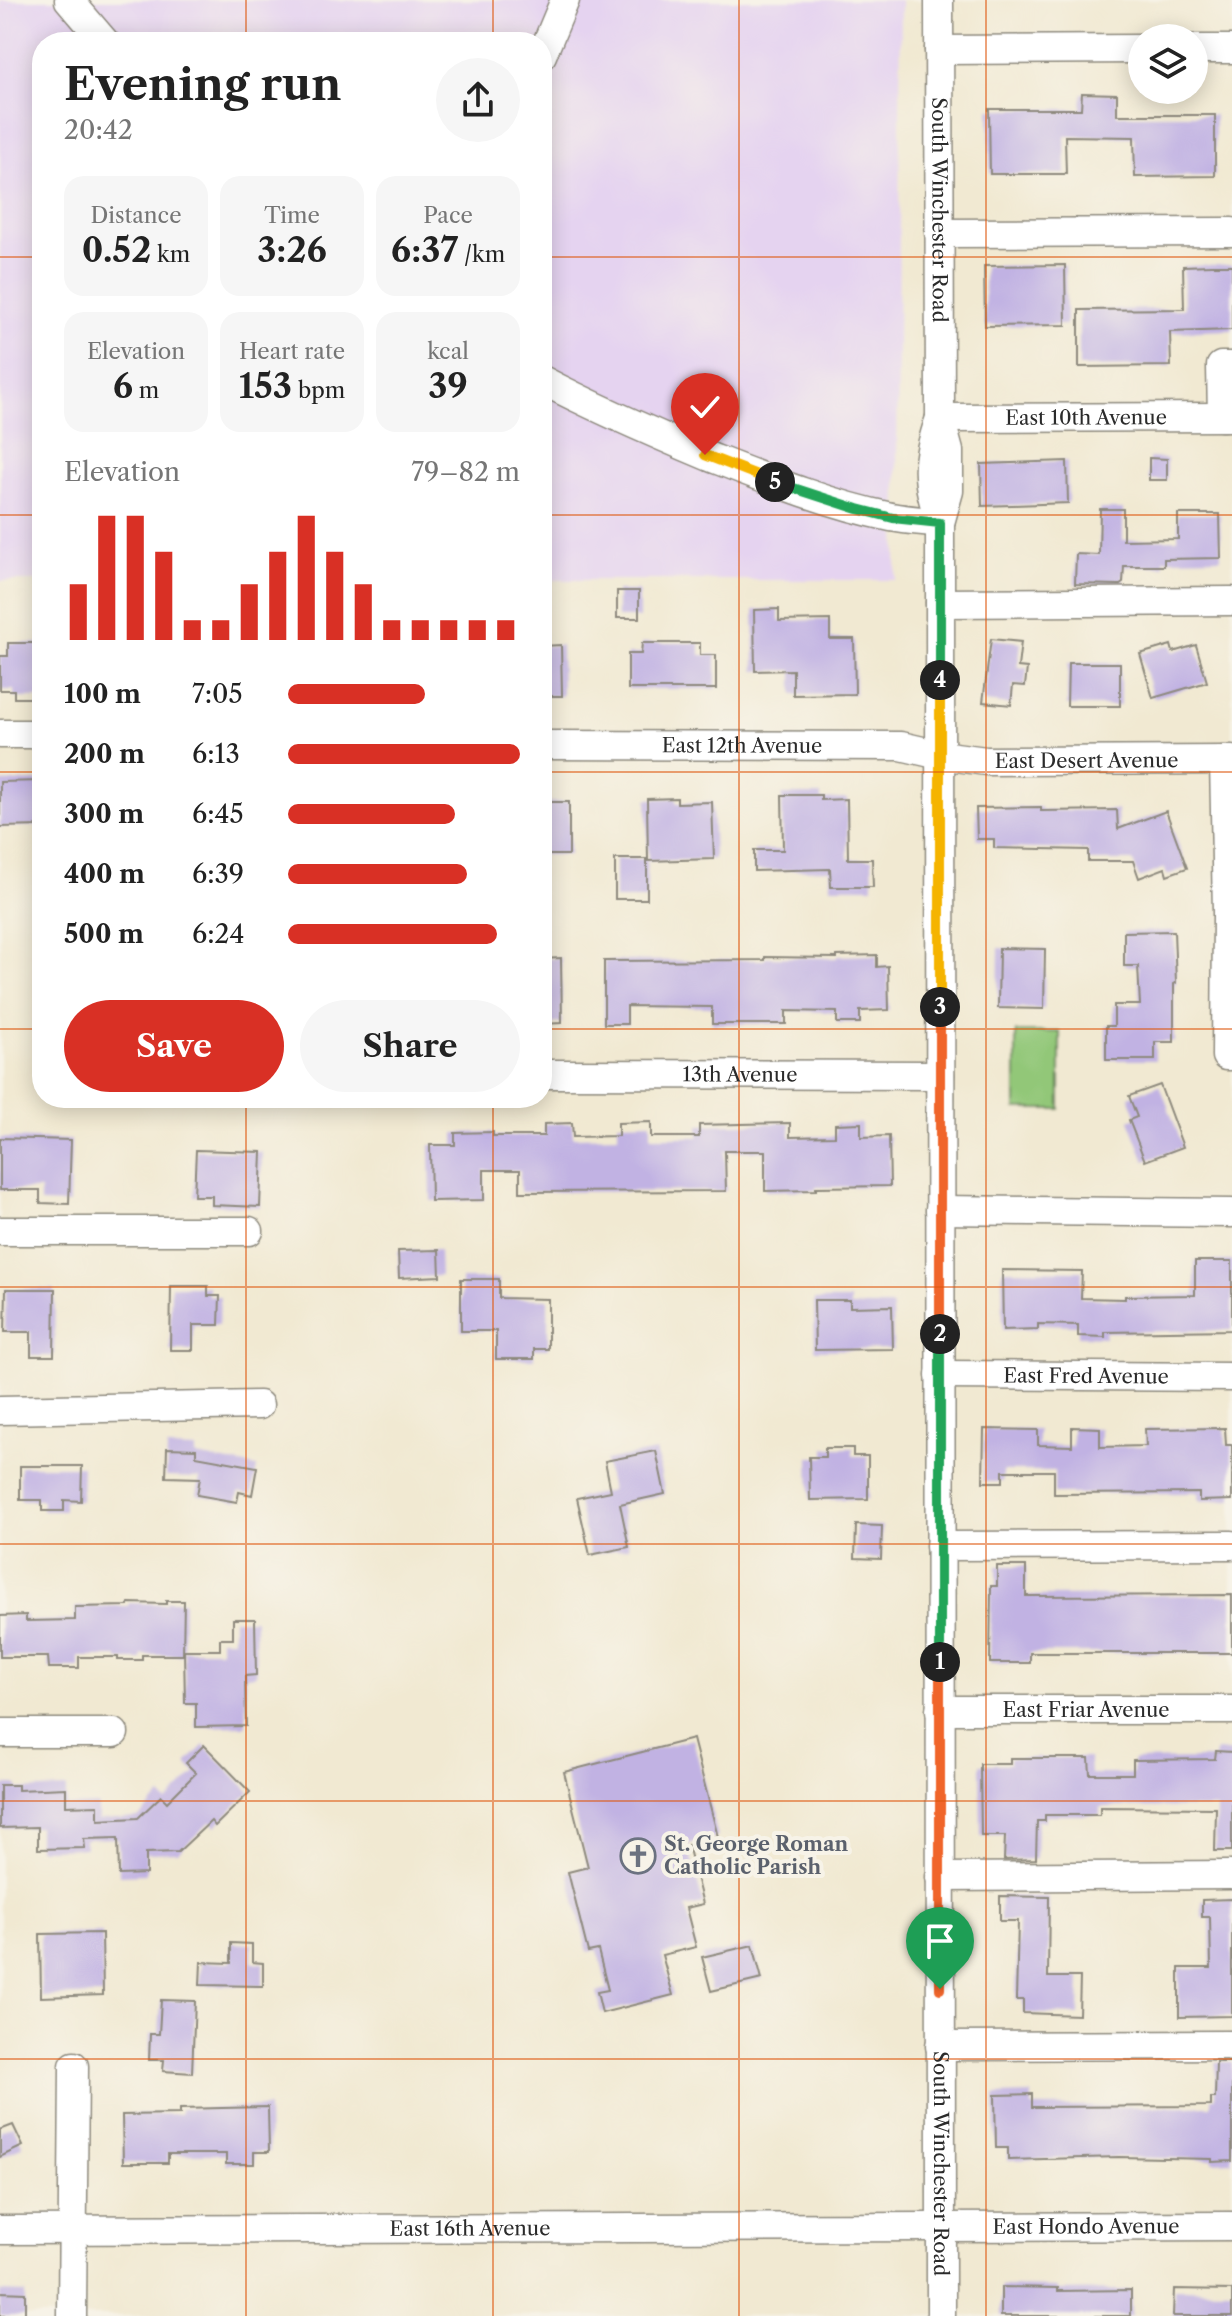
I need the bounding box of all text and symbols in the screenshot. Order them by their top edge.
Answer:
map controls [1128,24,1208,104]
button: layers [1128,24,1208,104]
text: Evening run [64,57,341,111]
button: share [436,58,520,142]
street label: South Winchester Road [927,97,952,323]
text: 20:42 [64,114,133,146]
text: Distance [90,202,182,229]
text: Time [264,202,320,229]
text: Pace [423,202,473,229]
text: 0.52 [82,229,151,271]
text: 3:26 [257,229,327,271]
text: 6:37 [391,229,458,271]
text: km [151,241,190,268]
text: /km [458,241,505,268]
text: Elevation [87,338,185,365]
text: Heart rate [239,338,345,365]
text: kcal [427,338,469,365]
text: 6 [113,365,133,407]
text: 153 [239,365,292,407]
text: 39 [428,365,468,407]
pin [671,373,739,455]
text: m [133,377,159,404]
text: bpm [292,377,345,404]
icon: check [683,385,727,429]
street label: East 10th Avenue [1005,405,1167,430]
text: Elevation [64,456,180,488]
text: 79–82 m [411,456,520,488]
pin: 5 [755,462,795,502]
text: 5 [769,468,781,495]
pin: 4 [920,660,960,700]
text: 4 [933,666,947,693]
text: 100 m [64,678,141,710]
text: 7:05 [192,678,243,710]
street label: East 12th Avenue [662,733,822,758]
text: 200 m [64,738,145,770]
text: 6:13 [192,738,240,770]
street label: East Desert Avenue [995,748,1179,773]
text: 300 m [64,798,144,830]
text: 6:45 [192,798,244,830]
text: 400 m [64,858,145,890]
text: 6:39 [192,858,244,890]
text: 500 m [64,918,144,950]
text: 6:24 [192,918,245,950]
pin: 3 [920,987,960,1027]
text: 3 [934,993,946,1020]
button: Save [64,1000,284,1092]
button: Share [300,1000,520,1092]
street label: 13th Avenue [683,1062,797,1087]
pin: 2 [920,1314,960,1354]
text: 2 [934,1320,947,1347]
street label: East Fred Avenue [1003,1363,1169,1389]
pin: 1 [920,1642,960,1682]
text: 1 [935,1648,945,1675]
street label: East Friar Avenue [1002,1698,1170,1722]
place label: St. George Roman Catholic Parish [664,1832,848,1879]
church icon: St. George Roman Catholic Parish [619,1837,657,1875]
pin [906,1907,974,1989]
icon: arrive [918,1919,962,1963]
street label: South Winchester Road [929,2051,953,2276]
street label: East Hondo Avenue [992,2214,1180,2239]
street label: East 16th Avenue [390,2216,550,2241]

